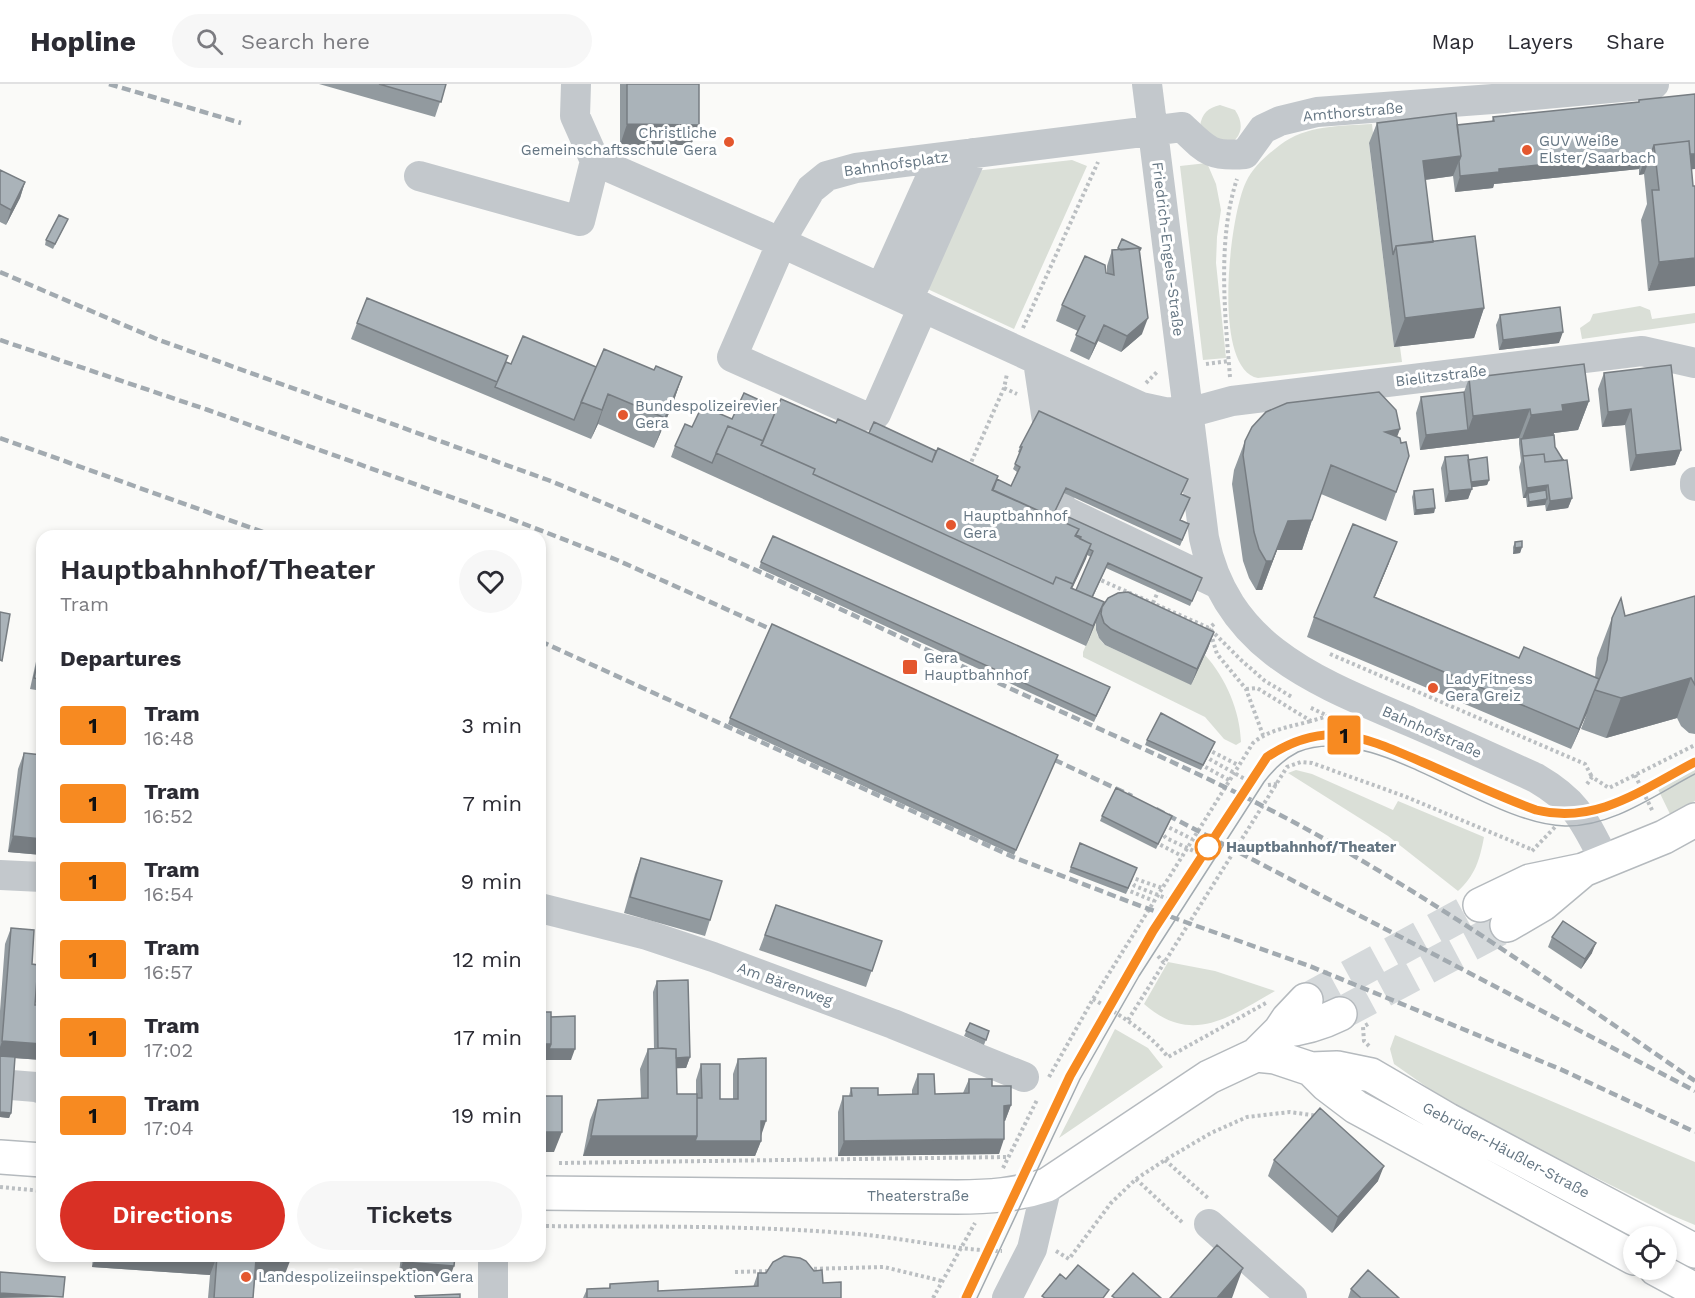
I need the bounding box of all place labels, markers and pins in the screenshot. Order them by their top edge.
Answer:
place label: Christliche Gemeinschaftsschule Gera [521,124,718,159]
place label: GUV Weiße Elster/Saarbach [1539,132,1656,167]
marker: Christliche Gemeinschaftsschule Gera [722,135,736,149]
marker: GUV Weiße Elster/Saarbach [1520,143,1534,157]
place label: Bundespolizeirevier Gera [635,397,778,432]
marker: Bundespolizeirevier Gera [616,408,630,422]
place label: Hauptbahnhof Gera [963,507,1068,542]
marker: Hauptbahnhof Gera [944,518,958,532]
place label: Gera Hauptbahnhof [924,649,1029,684]
marker: Gera Hauptbahnhof [901,658,919,676]
place label: LadyFitness Gera Greiz [1445,670,1533,705]
marker: LadyFitness Gera Greiz [1426,681,1440,695]
marker: Hauptbahnhof/Theater [1195,834,1221,860]
place label: Hauptbahnhof/Theater [1226,838,1397,856]
place label: Landespolizeiinspektion Gera [258,1268,474,1286]
marker: Landespolizeiinspektion Gera [239,1270,253,1284]

